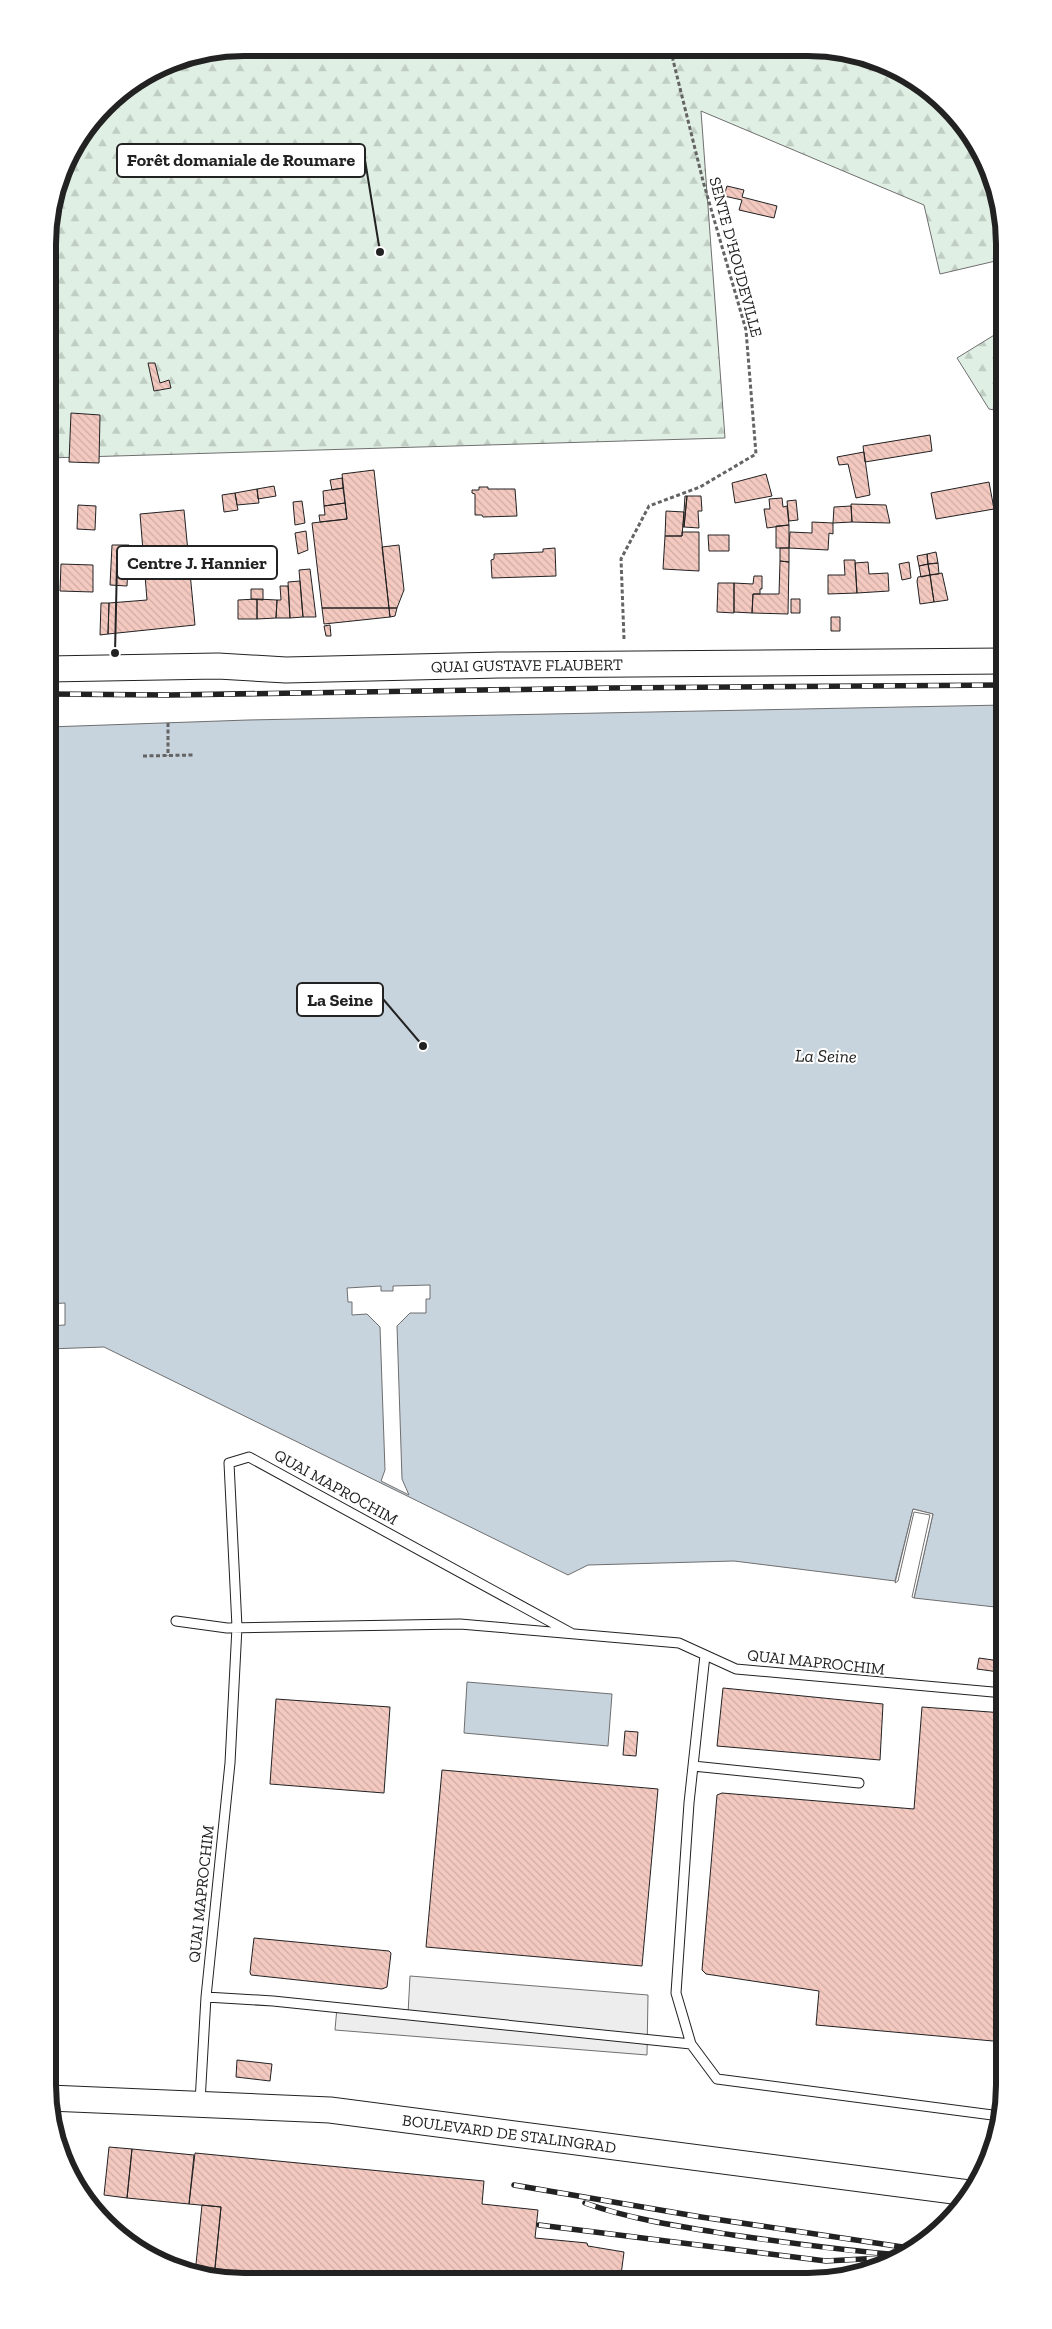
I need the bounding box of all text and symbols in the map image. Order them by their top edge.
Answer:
callout: Forêt domaniale de Roumare [117,144,365,177]
text: Forêt domaniale de Roumare [127,149,356,171]
street label: SENTE D'HOUDEVILLE [705,175,767,339]
callout: Centre J. Hannier [117,546,277,579]
text: Centre J. Hannier [127,552,267,574]
street label: QUAI GUSTAVE FLAUBERT [431,655,623,676]
callout: La Seine [297,983,383,1016]
text: La Seine [307,989,373,1011]
water label: La Seine [795,1044,857,1068]
street label: QUAI MAPROCHIM [271,1445,401,1529]
street label: QUAI MAPROCHIM [746,1645,886,1679]
street label: QUAI MAPROCHIM [184,1824,218,1964]
street label: BOULEVARD DE STALINGRAD [401,2110,617,2157]

